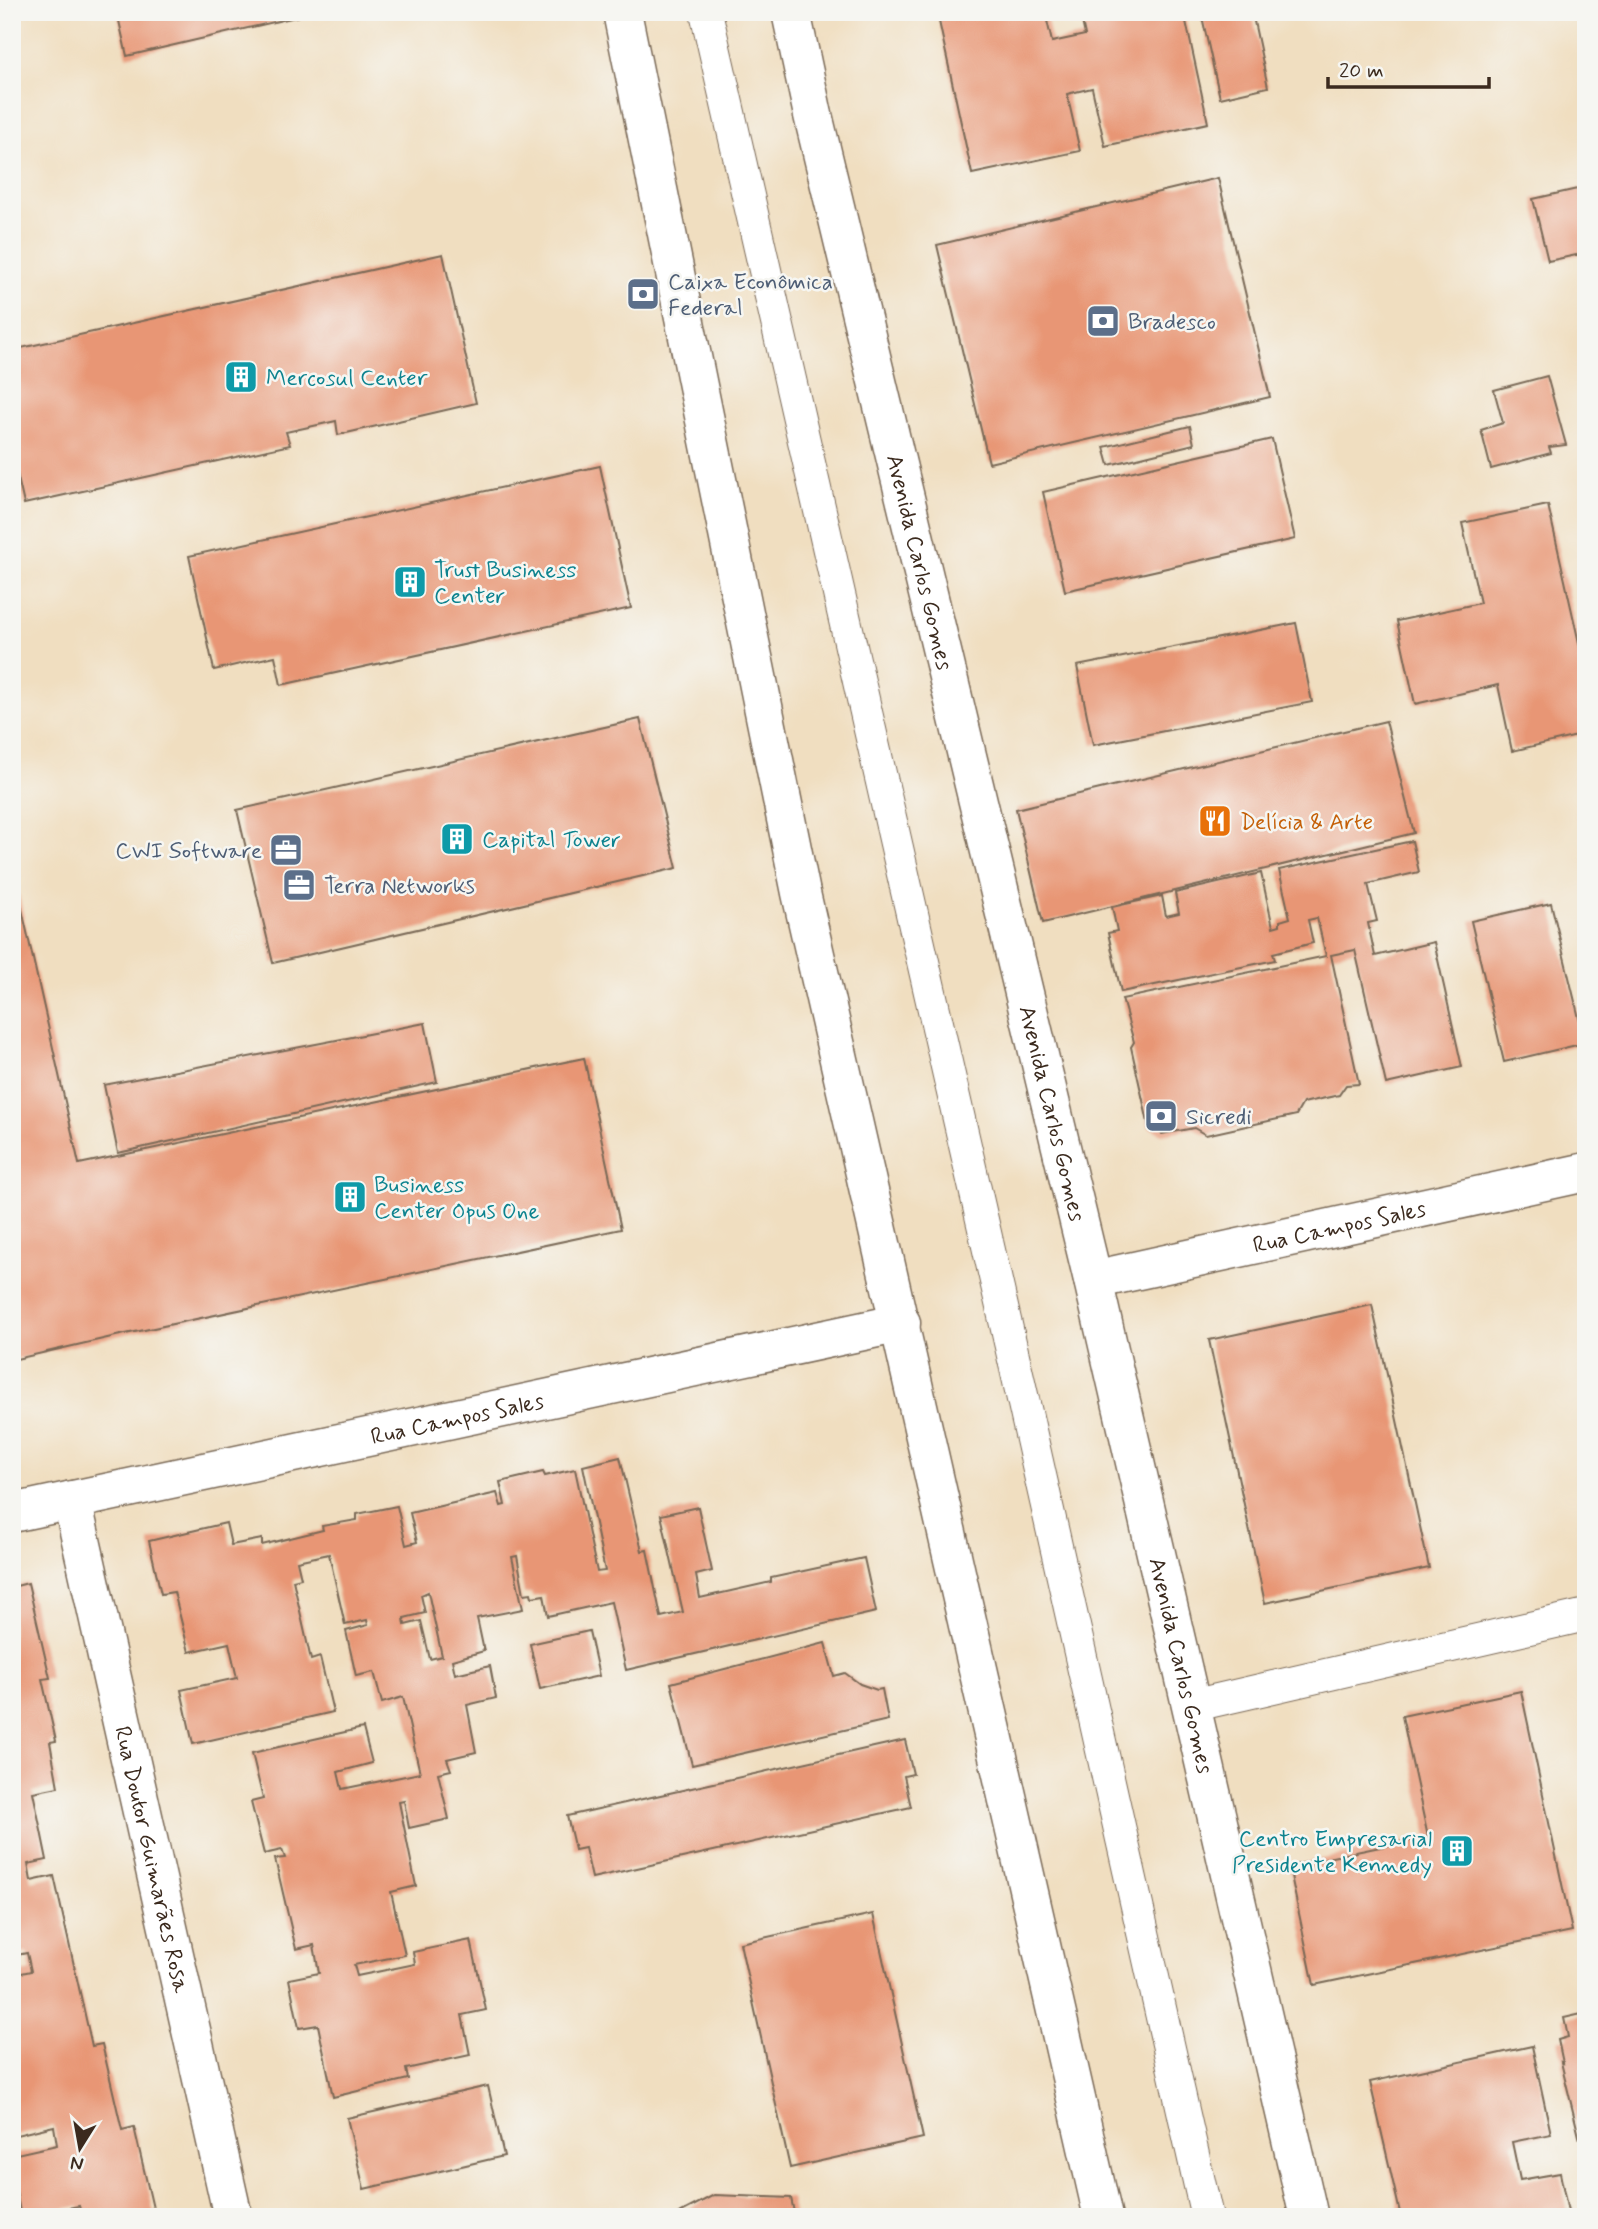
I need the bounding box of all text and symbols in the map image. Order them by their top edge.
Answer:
scale bar [1328,46,1490,90]
text: 20 m [1339,57,1384,85]
place label: Caixa Econômica Federal [668,268,833,324]
bank icon: Caixa Econômica Federal [624,275,662,313]
bank icon: Bradesco [1084,302,1122,340]
place label: Bradesco [1128,308,1216,338]
building icon: Mercosul Center [222,358,260,396]
place label: Mercosul Center [266,364,428,394]
street label: Avenida Carlos Gomes [878,451,959,673]
place label: Trust Business Center [434,556,577,612]
building icon: Trust Business Center [391,563,429,601]
restaurant icon: Delícia & Arte [1196,802,1234,840]
place label: Delícia & Arte [1240,808,1373,838]
building icon: Capital Tower [438,820,476,858]
place label: Capital Tower [482,826,621,856]
office icon: CWI Software [267,831,305,869]
place label: CWI Software [115,837,262,867]
office icon: Terra Networks [280,866,318,904]
place label: Terra Networks [324,872,475,902]
street label: Avenida Carlos Gomes [1011,1003,1091,1225]
bank icon: Sicredi [1142,1097,1180,1135]
place label: Sicredi [1186,1103,1251,1133]
place label: Business Center Opus One [374,1171,539,1227]
building icon: Business Center Opus One [331,1178,369,1216]
street label: Rua Campos Sales [1250,1195,1429,1262]
street label: Rua Campos Sales [368,1387,547,1453]
street label: Avenida Carlos Gomes [1140,1555,1219,1777]
street label: Rua Doutor Guimarães Rosa [106,1723,195,1996]
place label: Centro Empresarial Presidente Kennedy [1232,1825,1432,1881]
building icon: Centro Empresarial Presidente Kennedy [1438,1832,1476,1870]
north arrow [46,2114,116,2184]
text: N [68,2150,86,2177]

